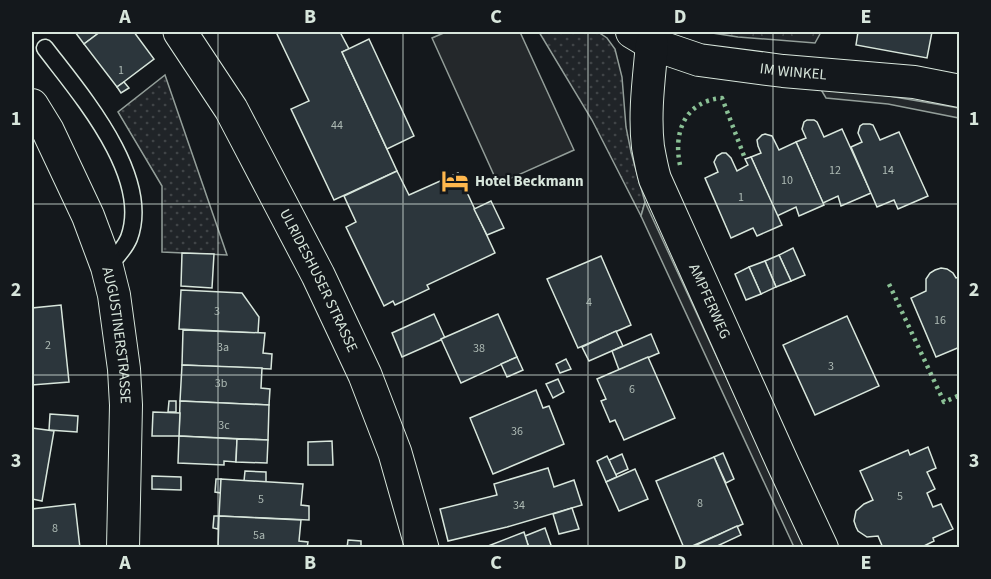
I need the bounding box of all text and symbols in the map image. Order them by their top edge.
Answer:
text: A [118,3,131,31]
text: B [304,3,316,31]
text: C [490,3,502,31]
text: D [674,3,686,31]
text: E [861,3,871,31]
street label: IM WINKEL [758,58,828,86]
house number: 1 [118,62,124,79]
text: 1 [11,105,21,133]
text: 1 [969,105,979,133]
house number: 44 [331,117,343,134]
house number: 12 [829,162,841,179]
house number: 14 [882,162,894,179]
hotel icon: Hotel Beckmann [440,166,470,196]
place label: Hotel Beckmann [475,171,584,192]
house number: 10 [781,172,793,189]
house number: 1 [738,189,744,206]
street label: ULRIDESHUSER STRASSE [274,205,363,356]
street label: AMPFERWEG [683,260,735,342]
street label: AUGUSTINERSTRASSE [96,265,136,404]
text: 2 [11,276,21,304]
text: 2 [969,276,979,304]
house number: 4 [586,294,592,311]
house number: 3 [214,303,220,320]
house number: 16 [934,312,946,329]
house number: 2 [45,337,51,354]
house number: 3a [217,339,229,356]
house number: 38 [473,340,485,357]
house number: 3 [828,358,834,375]
house number: 3b [215,375,228,392]
house number: 6 [629,381,635,398]
house number: 3c [218,417,230,434]
house number: 36 [511,423,523,440]
text: 3 [11,447,21,475]
text: 3 [969,447,979,475]
house number: 5 [897,488,903,505]
house number: 5 [258,491,264,508]
house number: 8 [697,495,703,512]
house number: 34 [513,497,525,514]
house number: 8 [52,520,58,537]
house number: 5a [253,527,265,544]
text: A [118,549,131,577]
text: B [304,549,316,577]
text: C [490,549,502,577]
text: D [674,549,686,577]
text: E [861,549,871,577]

